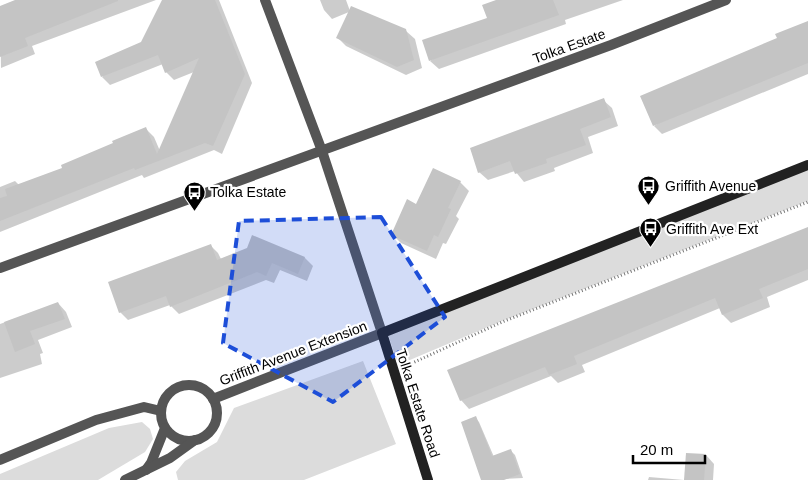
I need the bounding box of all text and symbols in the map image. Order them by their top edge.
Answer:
street label: Tolka Estate [530,25,608,67]
bus stop icon: Griffith Avenue [637,174,661,205]
place label: Griffith Avenue [665,178,757,194]
bus stop icon: Tolka Estate [182,180,206,211]
place label: Tolka Estate [210,184,286,200]
bus stop icon: Griffith Ave Ext [638,217,662,248]
place label: Griffith Ave Ext [666,221,758,237]
street label: Griffith Avenue Extension [217,317,369,389]
street label: Tolka Estate Road [393,346,443,460]
scale bar [633,432,706,464]
text: 20 m [640,441,673,458]

